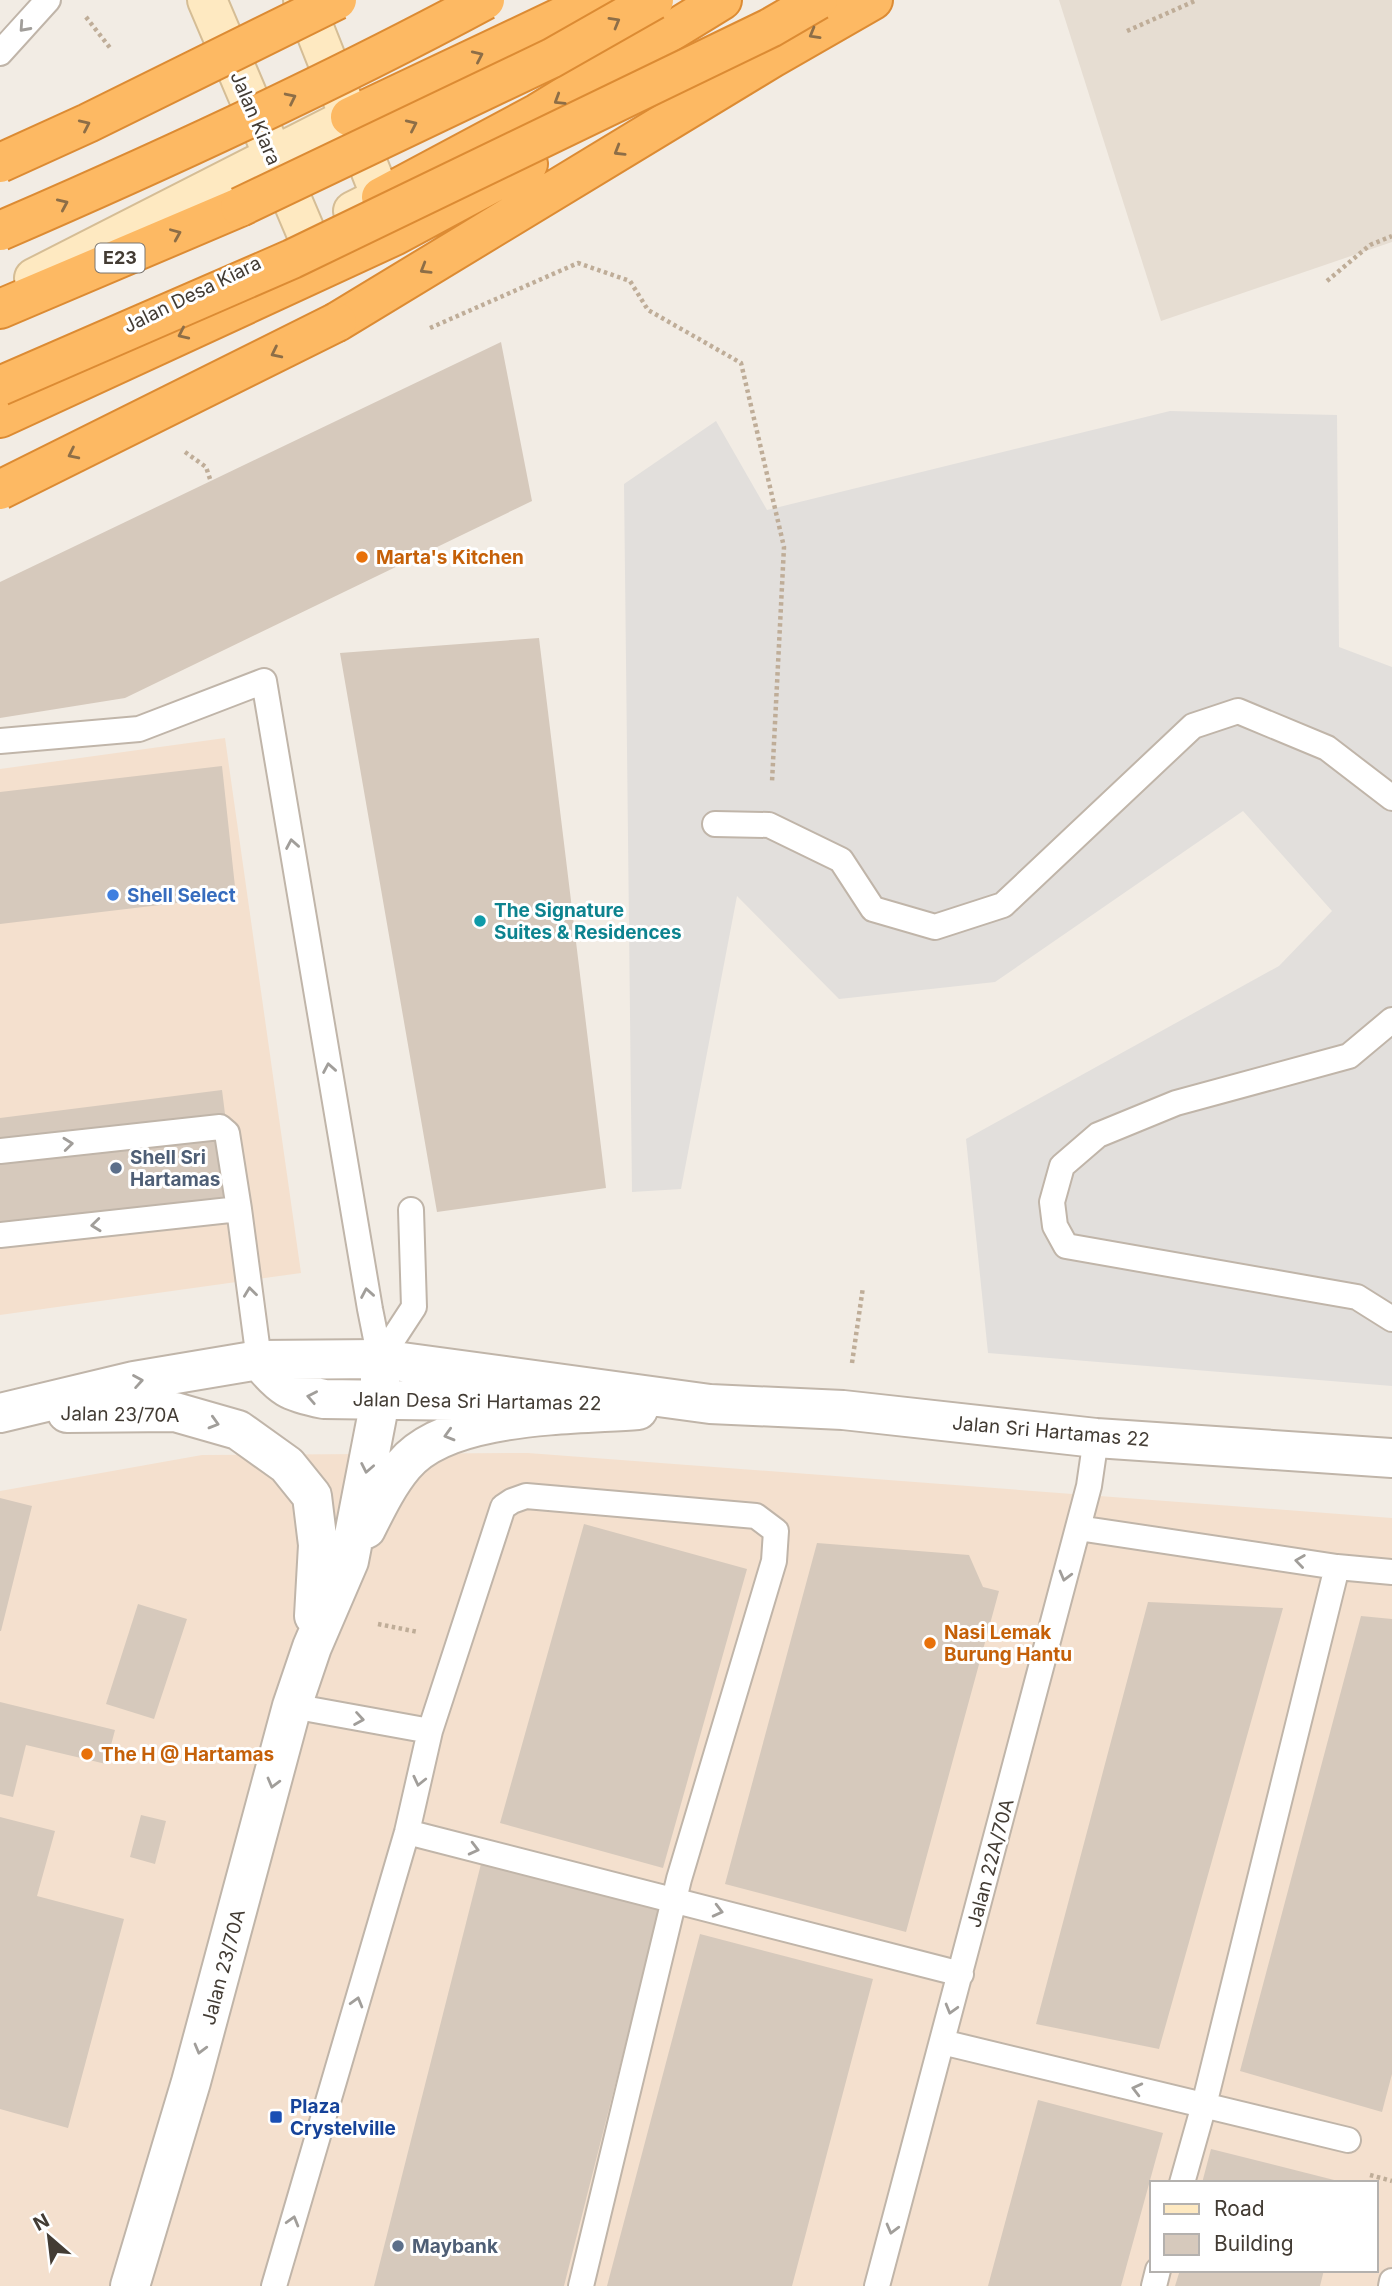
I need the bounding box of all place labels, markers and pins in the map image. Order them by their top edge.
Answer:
place label: Marta's Kitchen [376,546,524,569]
marker: Marta's Kitchen [354,549,370,565]
place label: Shell Select [127,884,236,907]
marker: Shell Select [105,887,121,903]
place label: The Signature Suites & Residences [494,899,682,944]
marker: The Signature Suites & Residences [472,913,488,929]
place label: Shell Sri Hartamas [130,1146,220,1191]
marker: Shell Sri Hartamas [108,1160,124,1176]
place label: Nasi Lemak Burung Hantu [944,1621,1072,1666]
marker: Nasi Lemak Burung Hantu [922,1635,938,1651]
place label: The H @ Hartamas [101,1743,274,1766]
marker: The H @ Hartamas [79,1746,95,1762]
place label: Plaza Crystelville [290,2095,396,2140]
marker: Plaza Crystelville [268,2109,284,2125]
place label: Maybank [412,2235,498,2258]
marker: Maybank [390,2238,406,2254]

